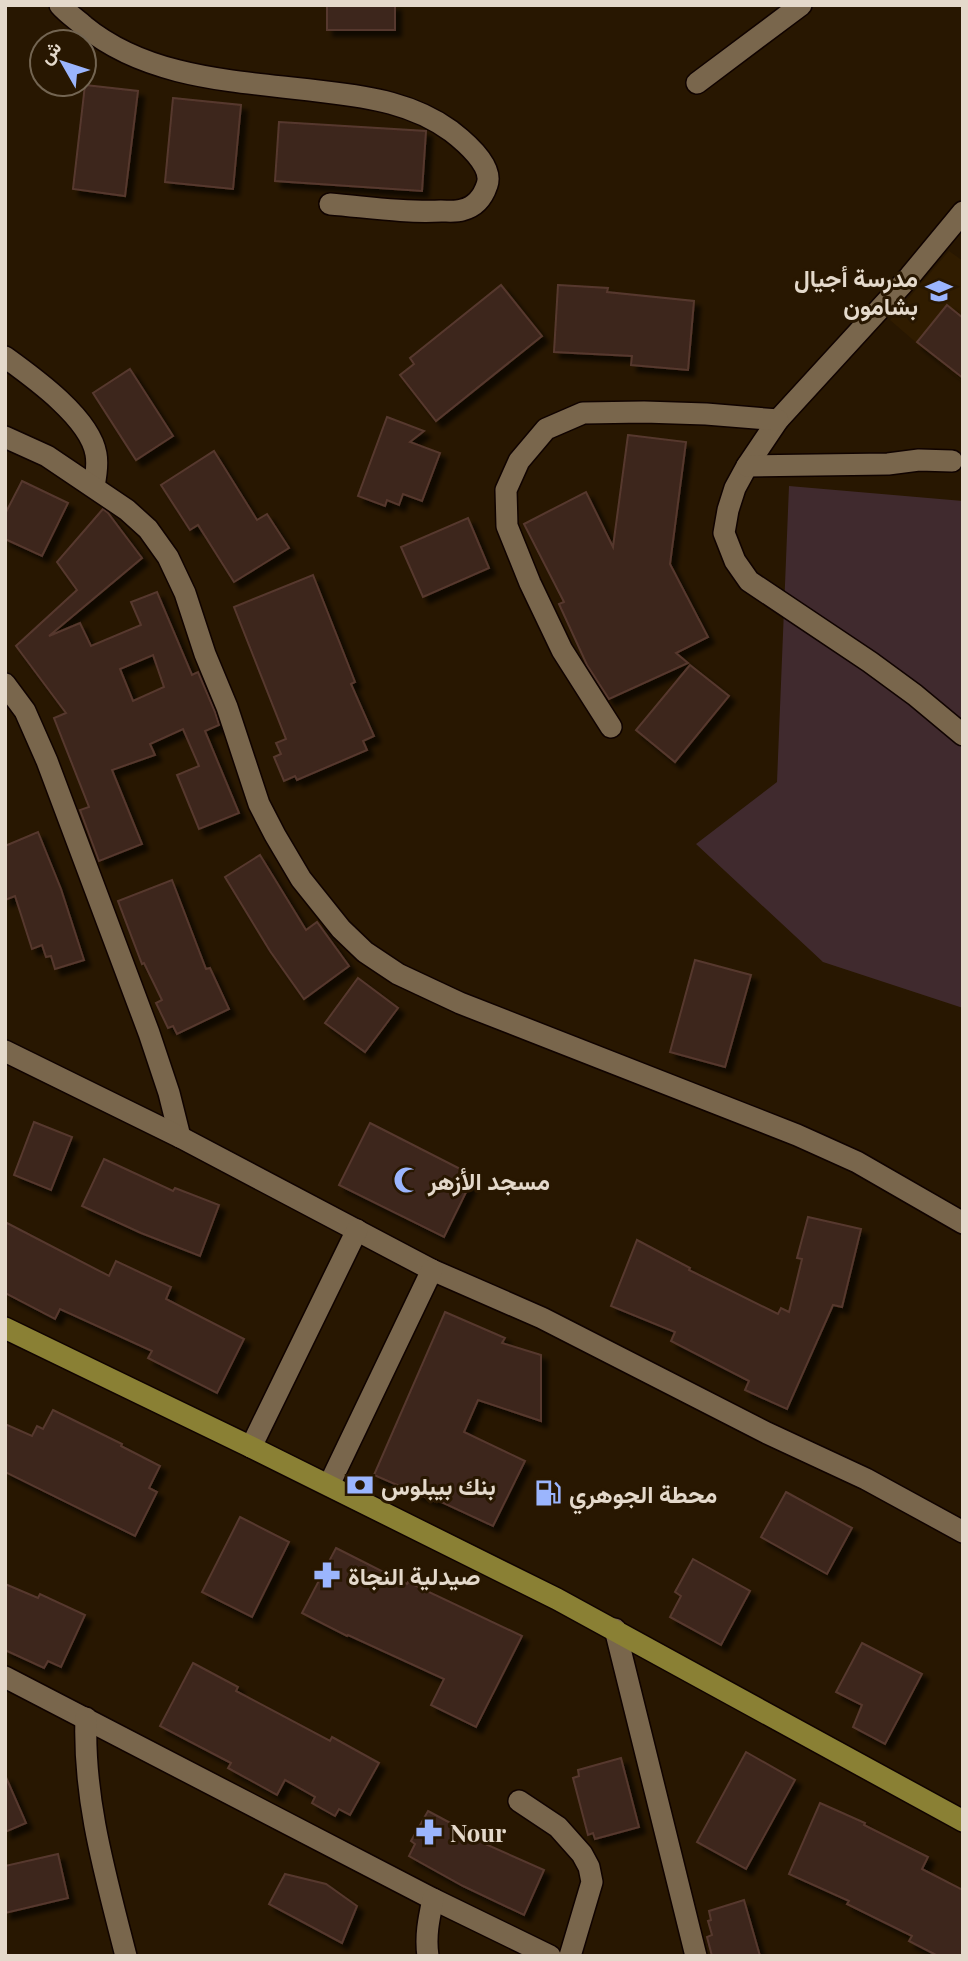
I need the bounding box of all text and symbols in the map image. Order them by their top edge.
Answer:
north arrow [28,28,98,98]
text: ش [32,34,66,69]
place label: مدرسة أجيال بشامون [794,261,918,322]
school or university icon: مدرسة أجيال بشامون [924,276,954,306]
place label: مسجد الأزهر [427,1164,550,1197]
mosque icon: مسجد الأزهر [392,1165,422,1195]
place label: بنك بيبلوس [381,1469,496,1502]
bank icon: بنك بيبلوس [345,1470,375,1500]
place label: محطة الجوهري [569,1477,717,1515]
fuel station icon: محطة الجوهري [533,1478,563,1508]
place label: صيدلية النجاة [348,1559,480,1591]
pharmacy icon: صيدلية النجاة [312,1560,342,1590]
place label: Nour [450,1816,507,1848]
pharmacy icon: Nour [414,1817,444,1847]

